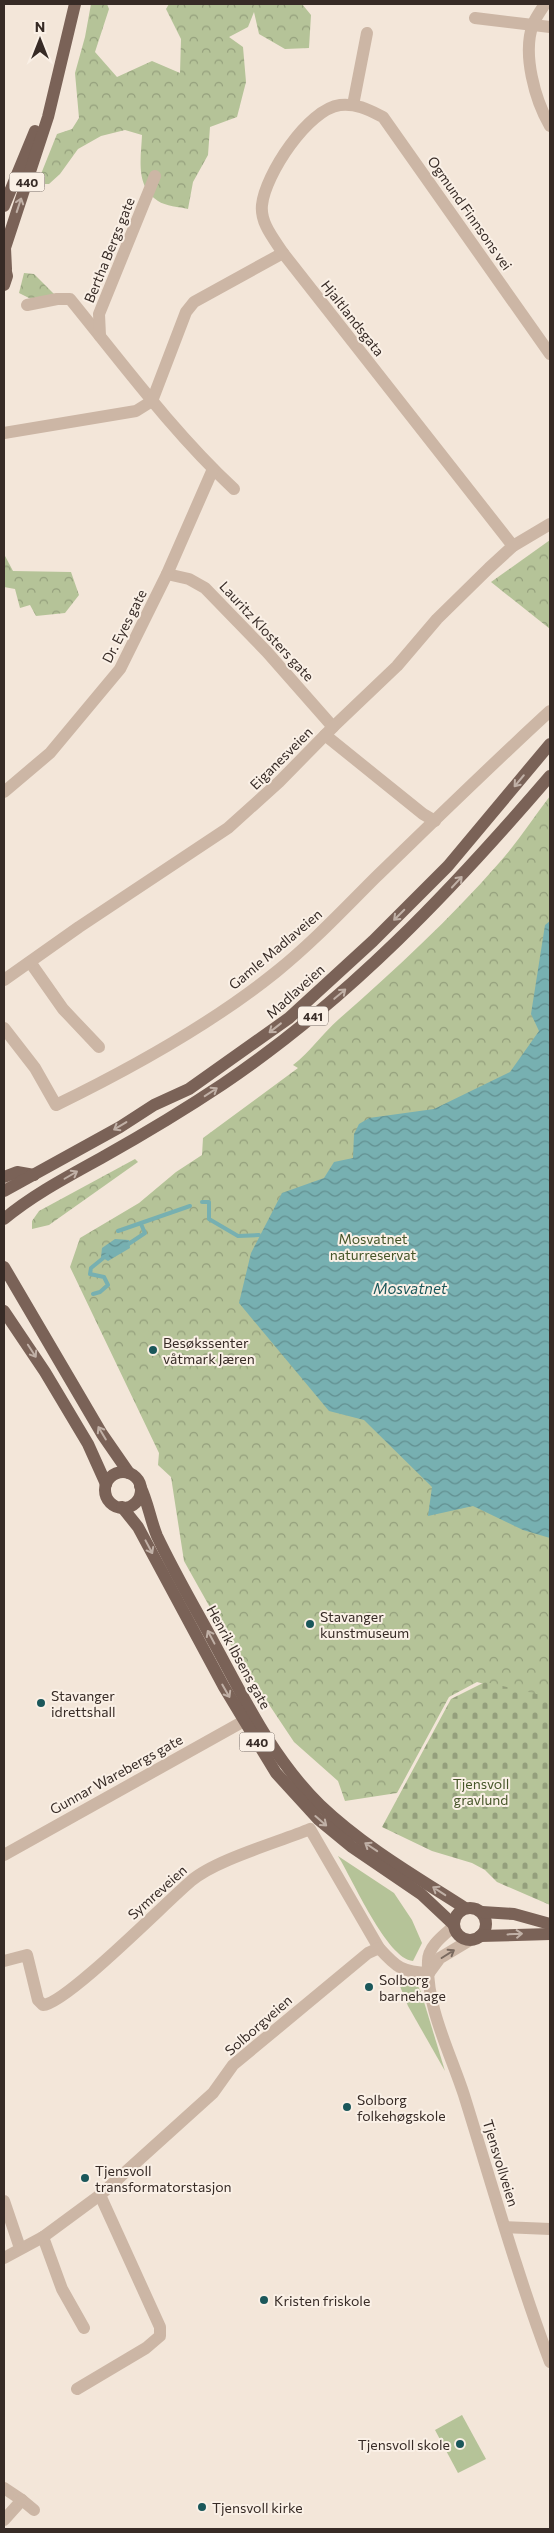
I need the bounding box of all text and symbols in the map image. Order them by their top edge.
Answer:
north arrow [15,15,65,65]
text: N [35,18,45,35]
street label: Ogmund Finnsons vei [424,153,516,273]
road number: 440 [10,172,44,192]
street label: Bertha Bergs gate [80,195,138,305]
one-way arrow [15,198,24,213]
street label: Hjaltlandsgata [318,277,388,359]
street label: Lauritz Klosters gate [216,577,318,685]
street label: Dr. Eyes gate [98,586,150,666]
street label: Eiganesveien [246,723,316,793]
one-way arrow [513,774,524,787]
one-way arrow [451,875,463,888]
street label: Gamle Madlaveien [225,905,325,993]
one-way arrow [393,909,405,922]
street label: Madlaveien [262,960,328,1022]
one-way arrow [333,988,346,999]
road number: 441 [298,1006,328,1026]
one-way arrow [269,1023,282,1034]
one-way arrow [203,1087,217,1097]
one-way arrow [114,1122,128,1132]
one-way arrow [63,1170,77,1180]
park label: Mosvatnet naturreservat [330,1230,417,1263]
water label: Mosvatnet [373,1279,448,1297]
place label: Besøkssenter våtmark Jæren [163,1334,255,1367]
one-way arrow [27,1343,37,1357]
marker: Besøkssenter våtmark Jæren [147,1344,159,1356]
one-way arrow [96,1426,106,1440]
one-way arrow [144,1540,154,1555]
street label: Henrik Ibsens gate [203,1602,275,1712]
place label: Stavanger kunstmuseum [320,1608,409,1641]
marker: Stavanger kunstmuseum [304,1618,316,1630]
one-way arrow [206,1629,216,1644]
one-way arrow [221,1683,231,1698]
place label: Stavanger idrettshall [51,1687,116,1720]
marker: Stavanger idrettshall [35,1697,47,1709]
street label: Gunnar Warebergs gate [47,1730,185,1818]
road number: 440 [240,1732,274,1751]
park label: Tjensvoll gravlund [453,1775,509,1808]
one-way arrow [314,1816,327,1827]
one-way arrow [364,1842,378,1852]
street label: Symreveien [124,1861,190,1923]
one-way arrow [432,1885,446,1895]
one-way arrow [507,1929,523,1939]
one-way arrow [440,1948,454,1958]
place label: Solborg barnehage [379,1971,446,2004]
marker: Solborg barnehage [363,1981,375,1993]
street label: Solborgveien [221,1991,295,2059]
place label: Solborg folkehøgskole [357,2091,446,2124]
marker: Solborg folkehøgskole [341,2101,353,2113]
street label: Tjensvollveien [480,2118,522,2208]
place label: Tjensvoll transformatorstasjon [95,2162,232,2195]
marker: Tjensvoll transformatorstasjon [79,2172,91,2184]
place label: Kristen friskole [274,2292,370,2309]
marker: Kristen friskole [258,2294,270,2306]
place label: Tjensvoll skole [358,2436,450,2453]
marker: Tjensvoll skole [454,2438,466,2450]
place label: Tjensvoll kirke [212,2499,303,2516]
marker: Tjensvoll kirke [196,2501,208,2513]

